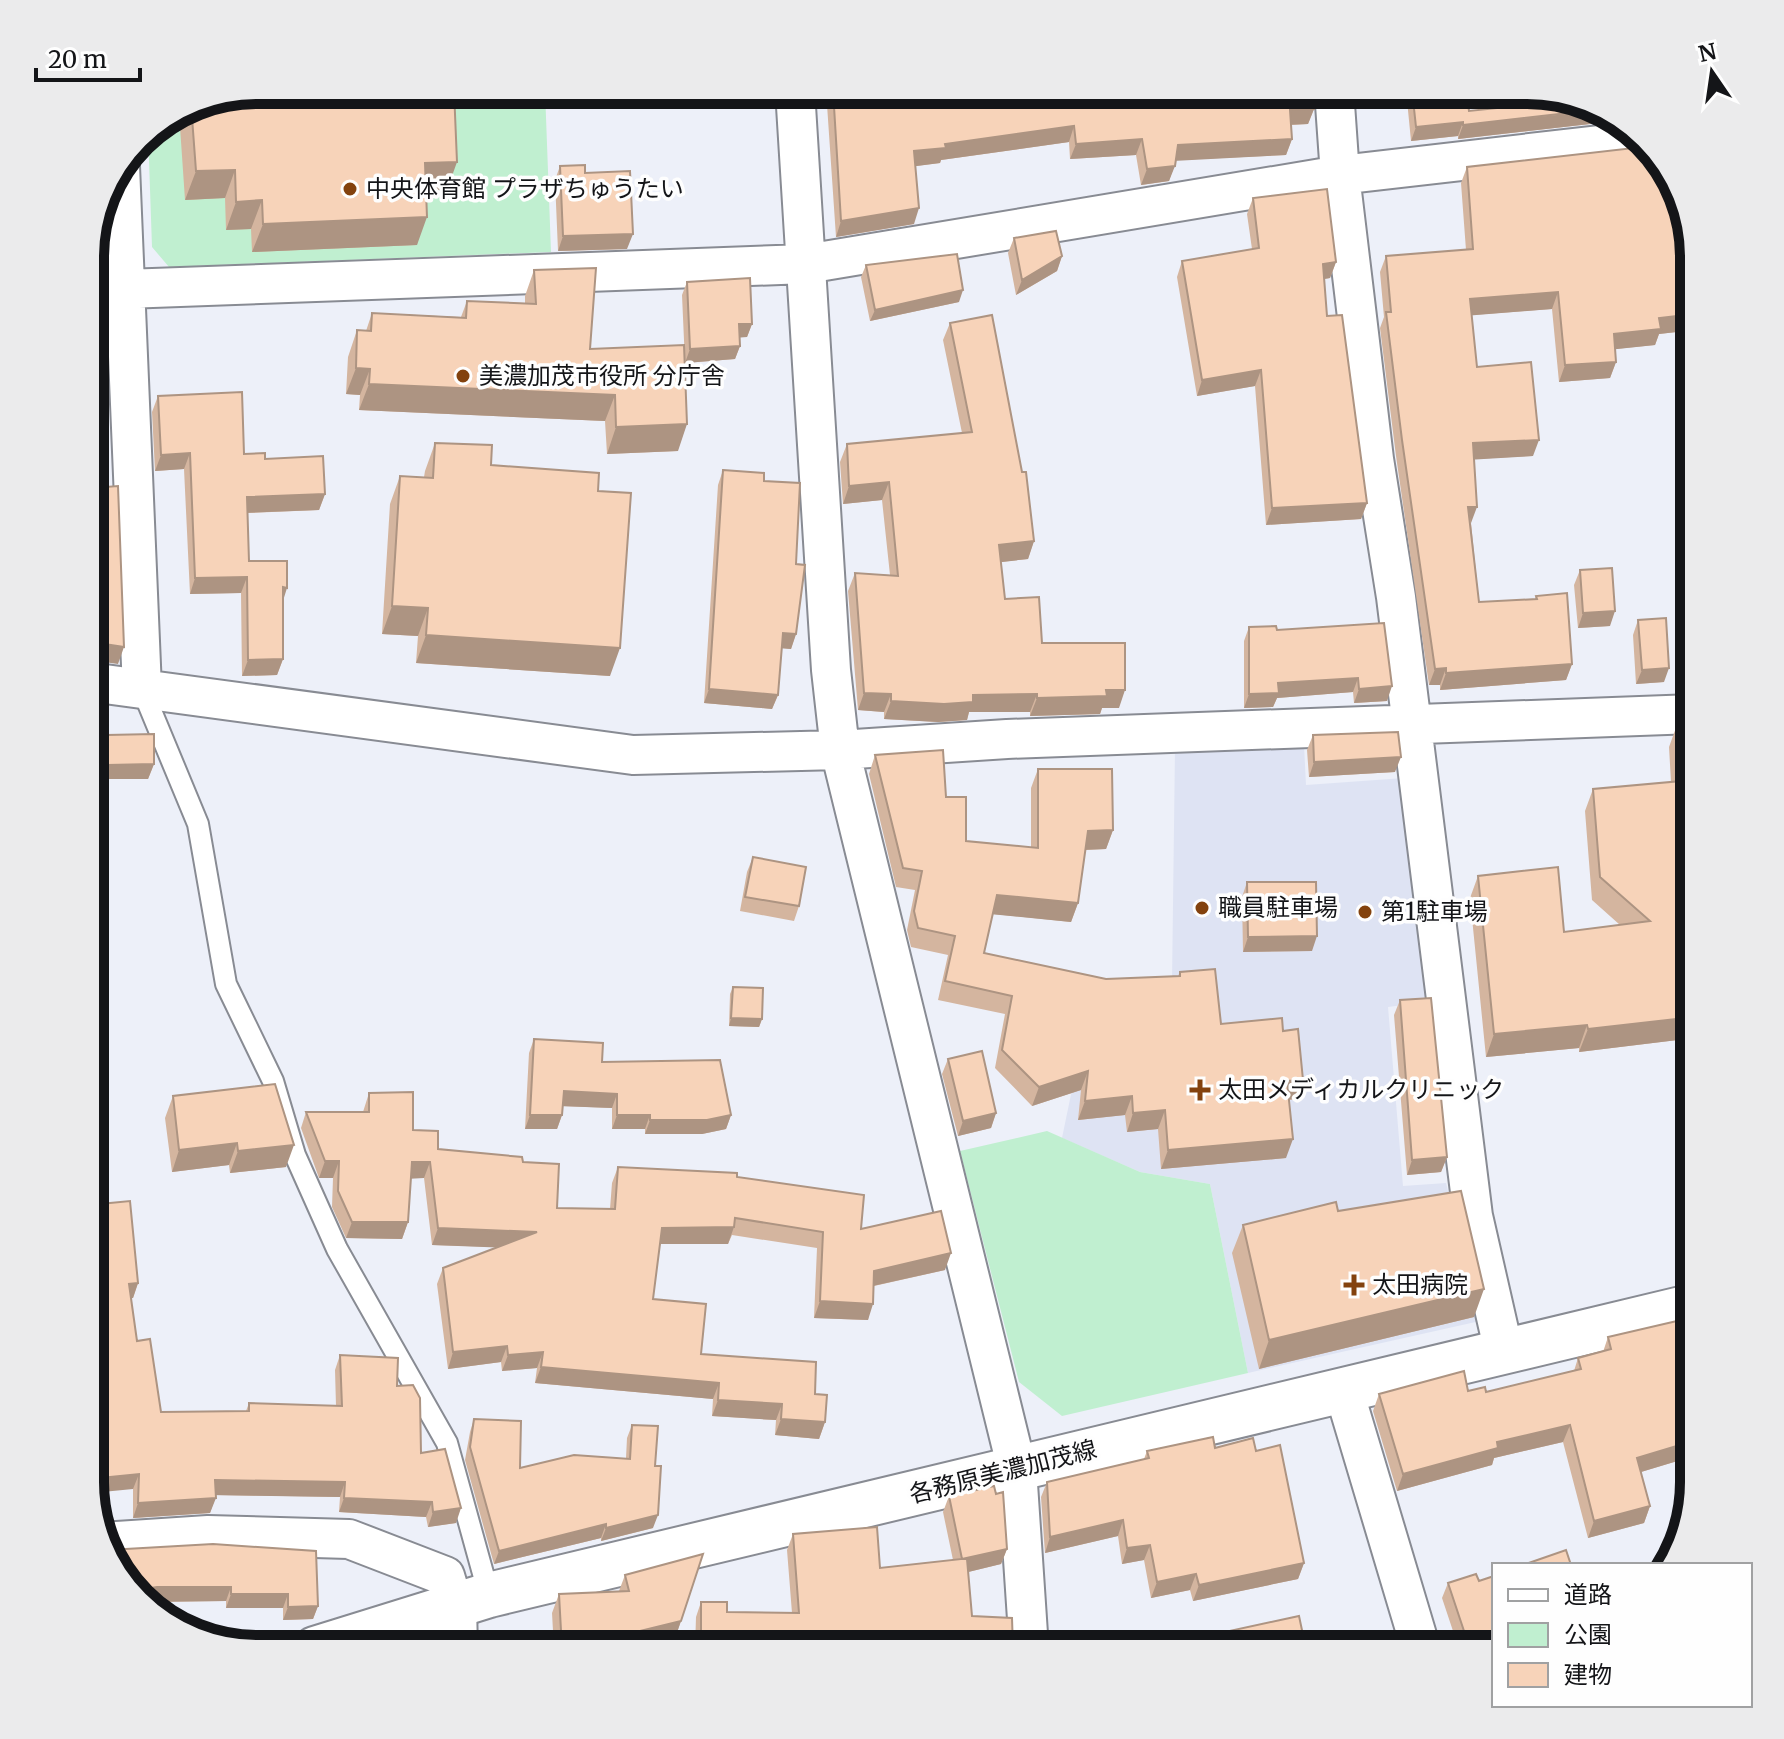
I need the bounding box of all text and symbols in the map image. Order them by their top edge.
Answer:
scale bar [36,32,140,82]
north arrow [1672,32,1752,112]
text: N [1696,37,1720,68]
text: 20 m [48,44,107,75]
place label: 中央体育館 プラザちゅうたい [366,173,684,204]
marker: 中央体育館 プラザちゅうたい [341,180,359,198]
place label: 美濃加茂市役所 分庁舎 [479,360,725,391]
marker: 美濃加茂市役所 分庁舎 [454,367,472,385]
place label: 職員駐車場 [1218,892,1338,923]
place label: 第1駐車場 [1381,896,1488,927]
marker: 職員駐車場 [1193,899,1211,917]
marker: 第1駐車場 [1356,903,1374,921]
place label: 太田メディカルクリニック [1218,1074,1504,1105]
marker: 太田メディカルクリニック [1189,1079,1211,1101]
place label: 太田病院 [1372,1269,1468,1300]
marker: 太田病院 [1343,1274,1365,1296]
street label: 各務原美濃加茂線 [906,1433,1100,1510]
legend [1492,1563,1752,1707]
text: 道路 [1564,1579,1612,1610]
text: 公園 [1564,1619,1612,1650]
text: 建物 [1564,1659,1612,1690]

